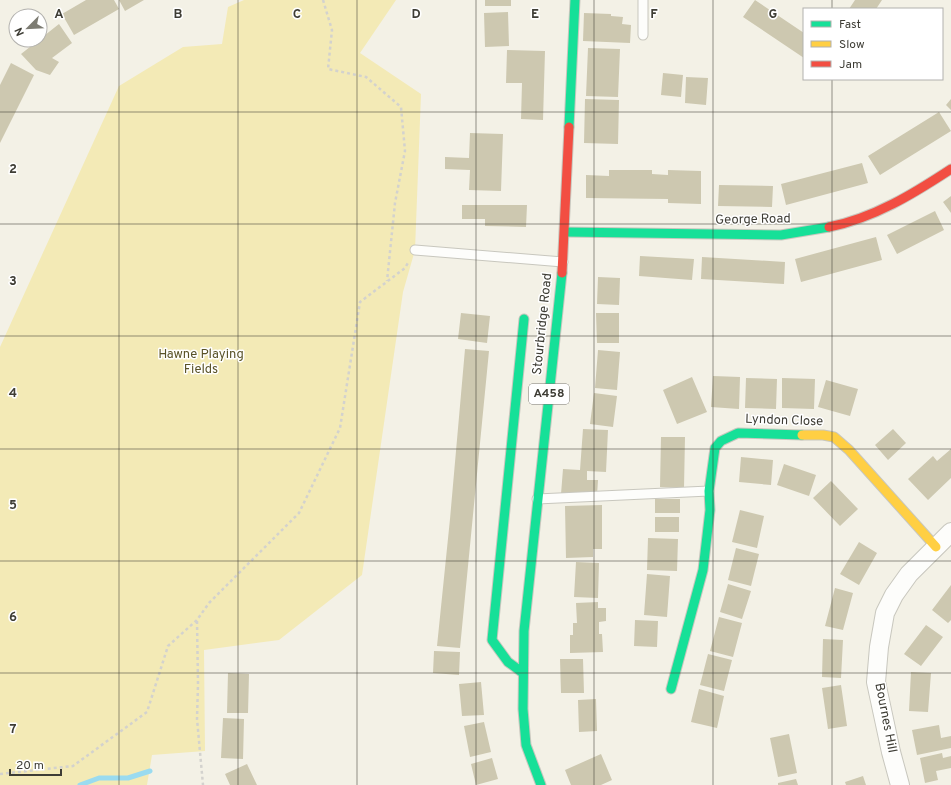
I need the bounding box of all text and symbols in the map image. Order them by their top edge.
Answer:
text: A [54,7,64,23]
text: B [174,7,183,23]
text: C [293,7,301,23]
text: D [411,7,421,23]
text: E [531,7,539,23]
text: F [650,7,658,23]
text: G [769,7,778,23]
north arrow [8,8,48,48]
legend [803,8,943,80]
text: Fast [839,17,861,33]
text: N [12,25,28,38]
text: Slow [839,37,865,53]
text: Jam [839,57,862,73]
text: 2 [9,162,17,178]
street label: George Road [715,211,791,229]
street label: Stourbridge Road [530,272,556,376]
text: 3 [9,274,17,290]
park label: Hawne Playing Fields [158,347,244,378]
road number: A458 [529,384,569,404]
text: 4 [9,386,17,402]
street label: Lyndon Close [745,412,823,430]
text: 5 [9,498,17,514]
text: 6 [9,610,17,626]
street label: Bournes Hill [870,682,900,754]
text: 7 [10,722,17,738]
scale bar [10,751,61,777]
text: 20 m [16,758,44,774]

